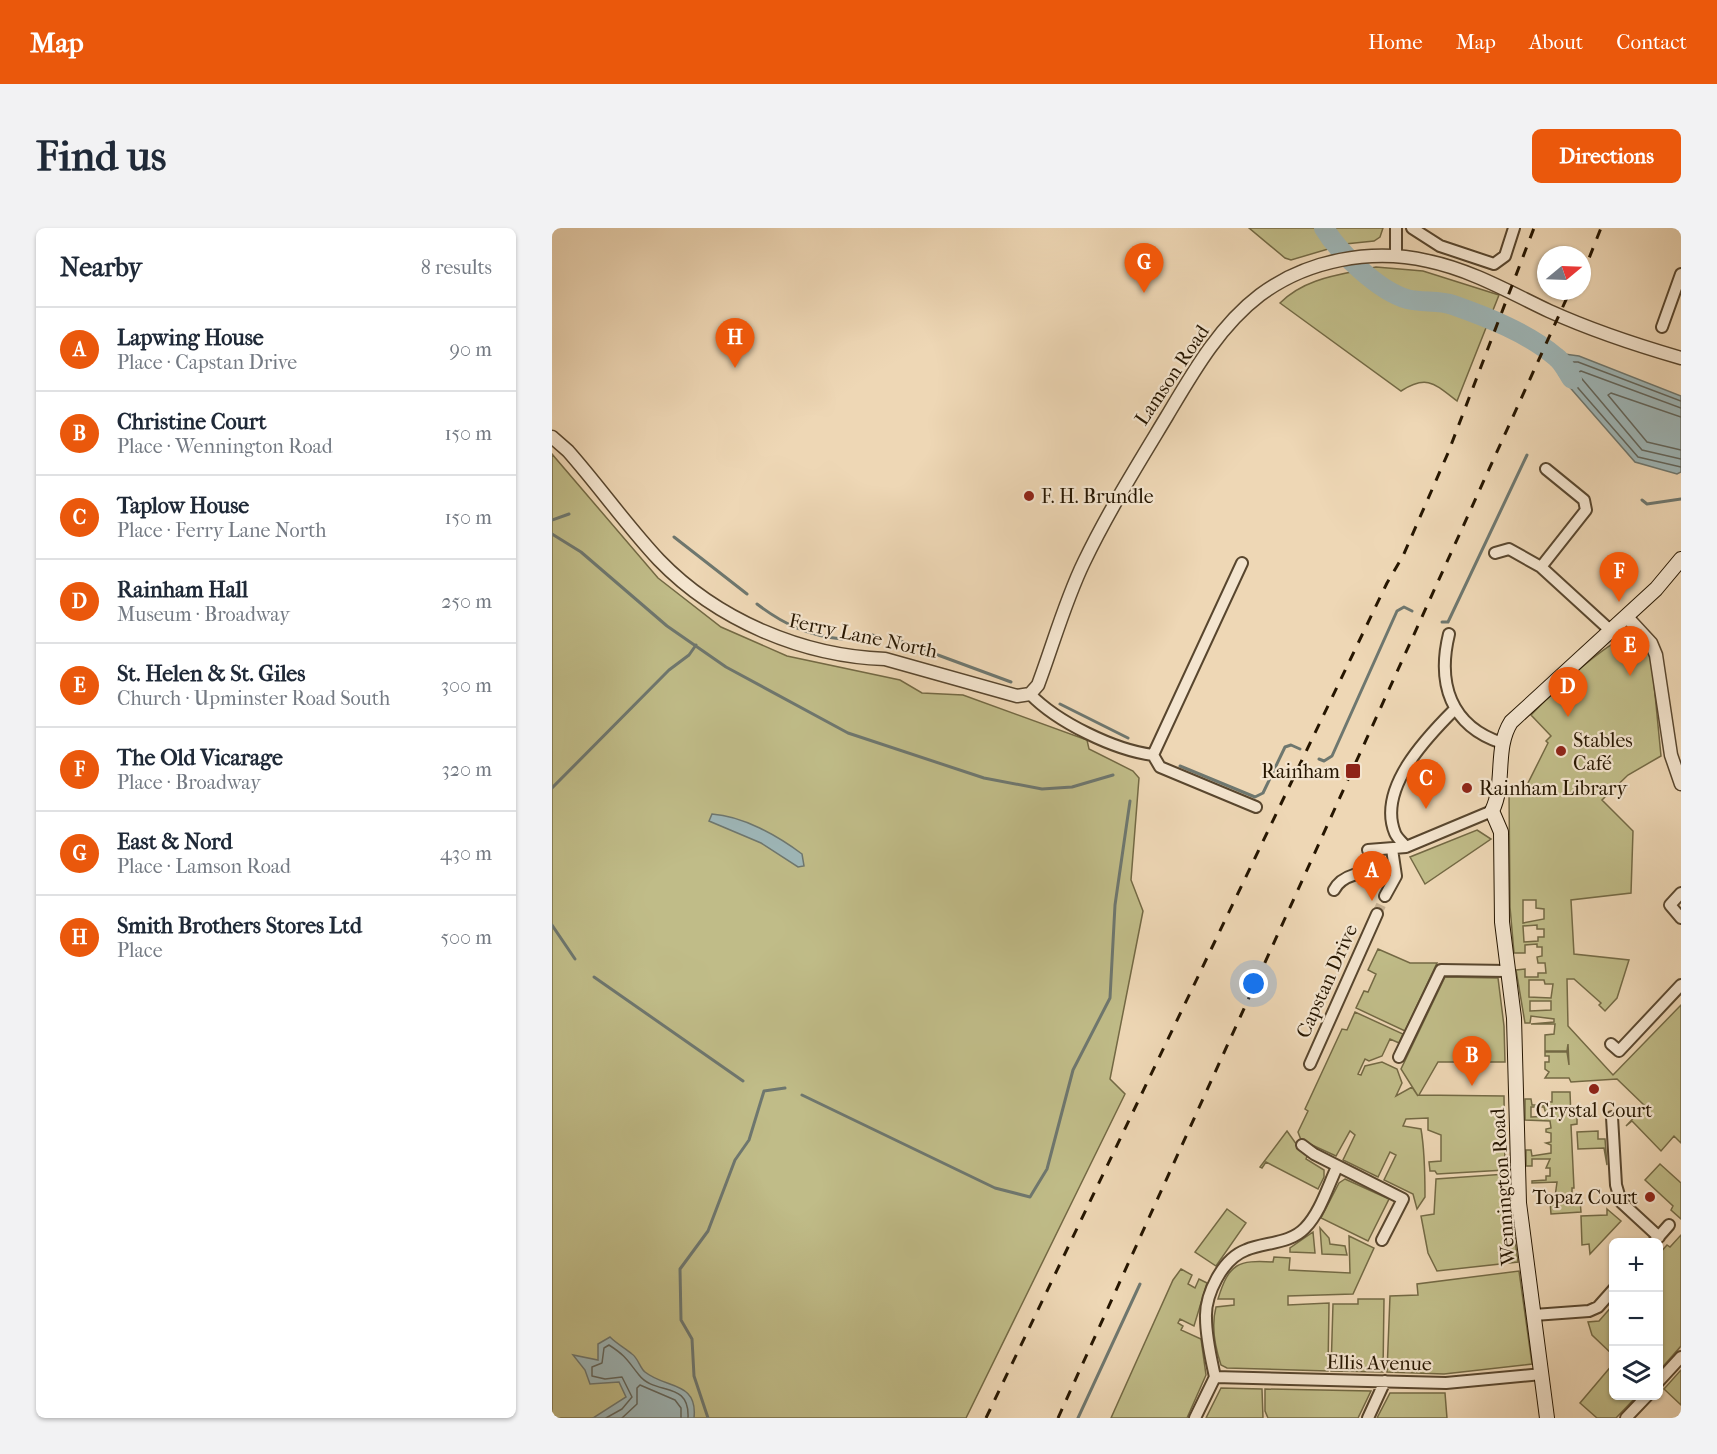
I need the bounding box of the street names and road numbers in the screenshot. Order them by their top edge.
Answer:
street label: Lamson Road [1130,320,1215,429]
street label: Ferry Lane North [787,609,940,663]
street label: Capstan Drive [1292,920,1362,1041]
street label: Wennington Road [1486,1107,1520,1267]
street label: Ellis Avenue [1326,1351,1432,1375]

